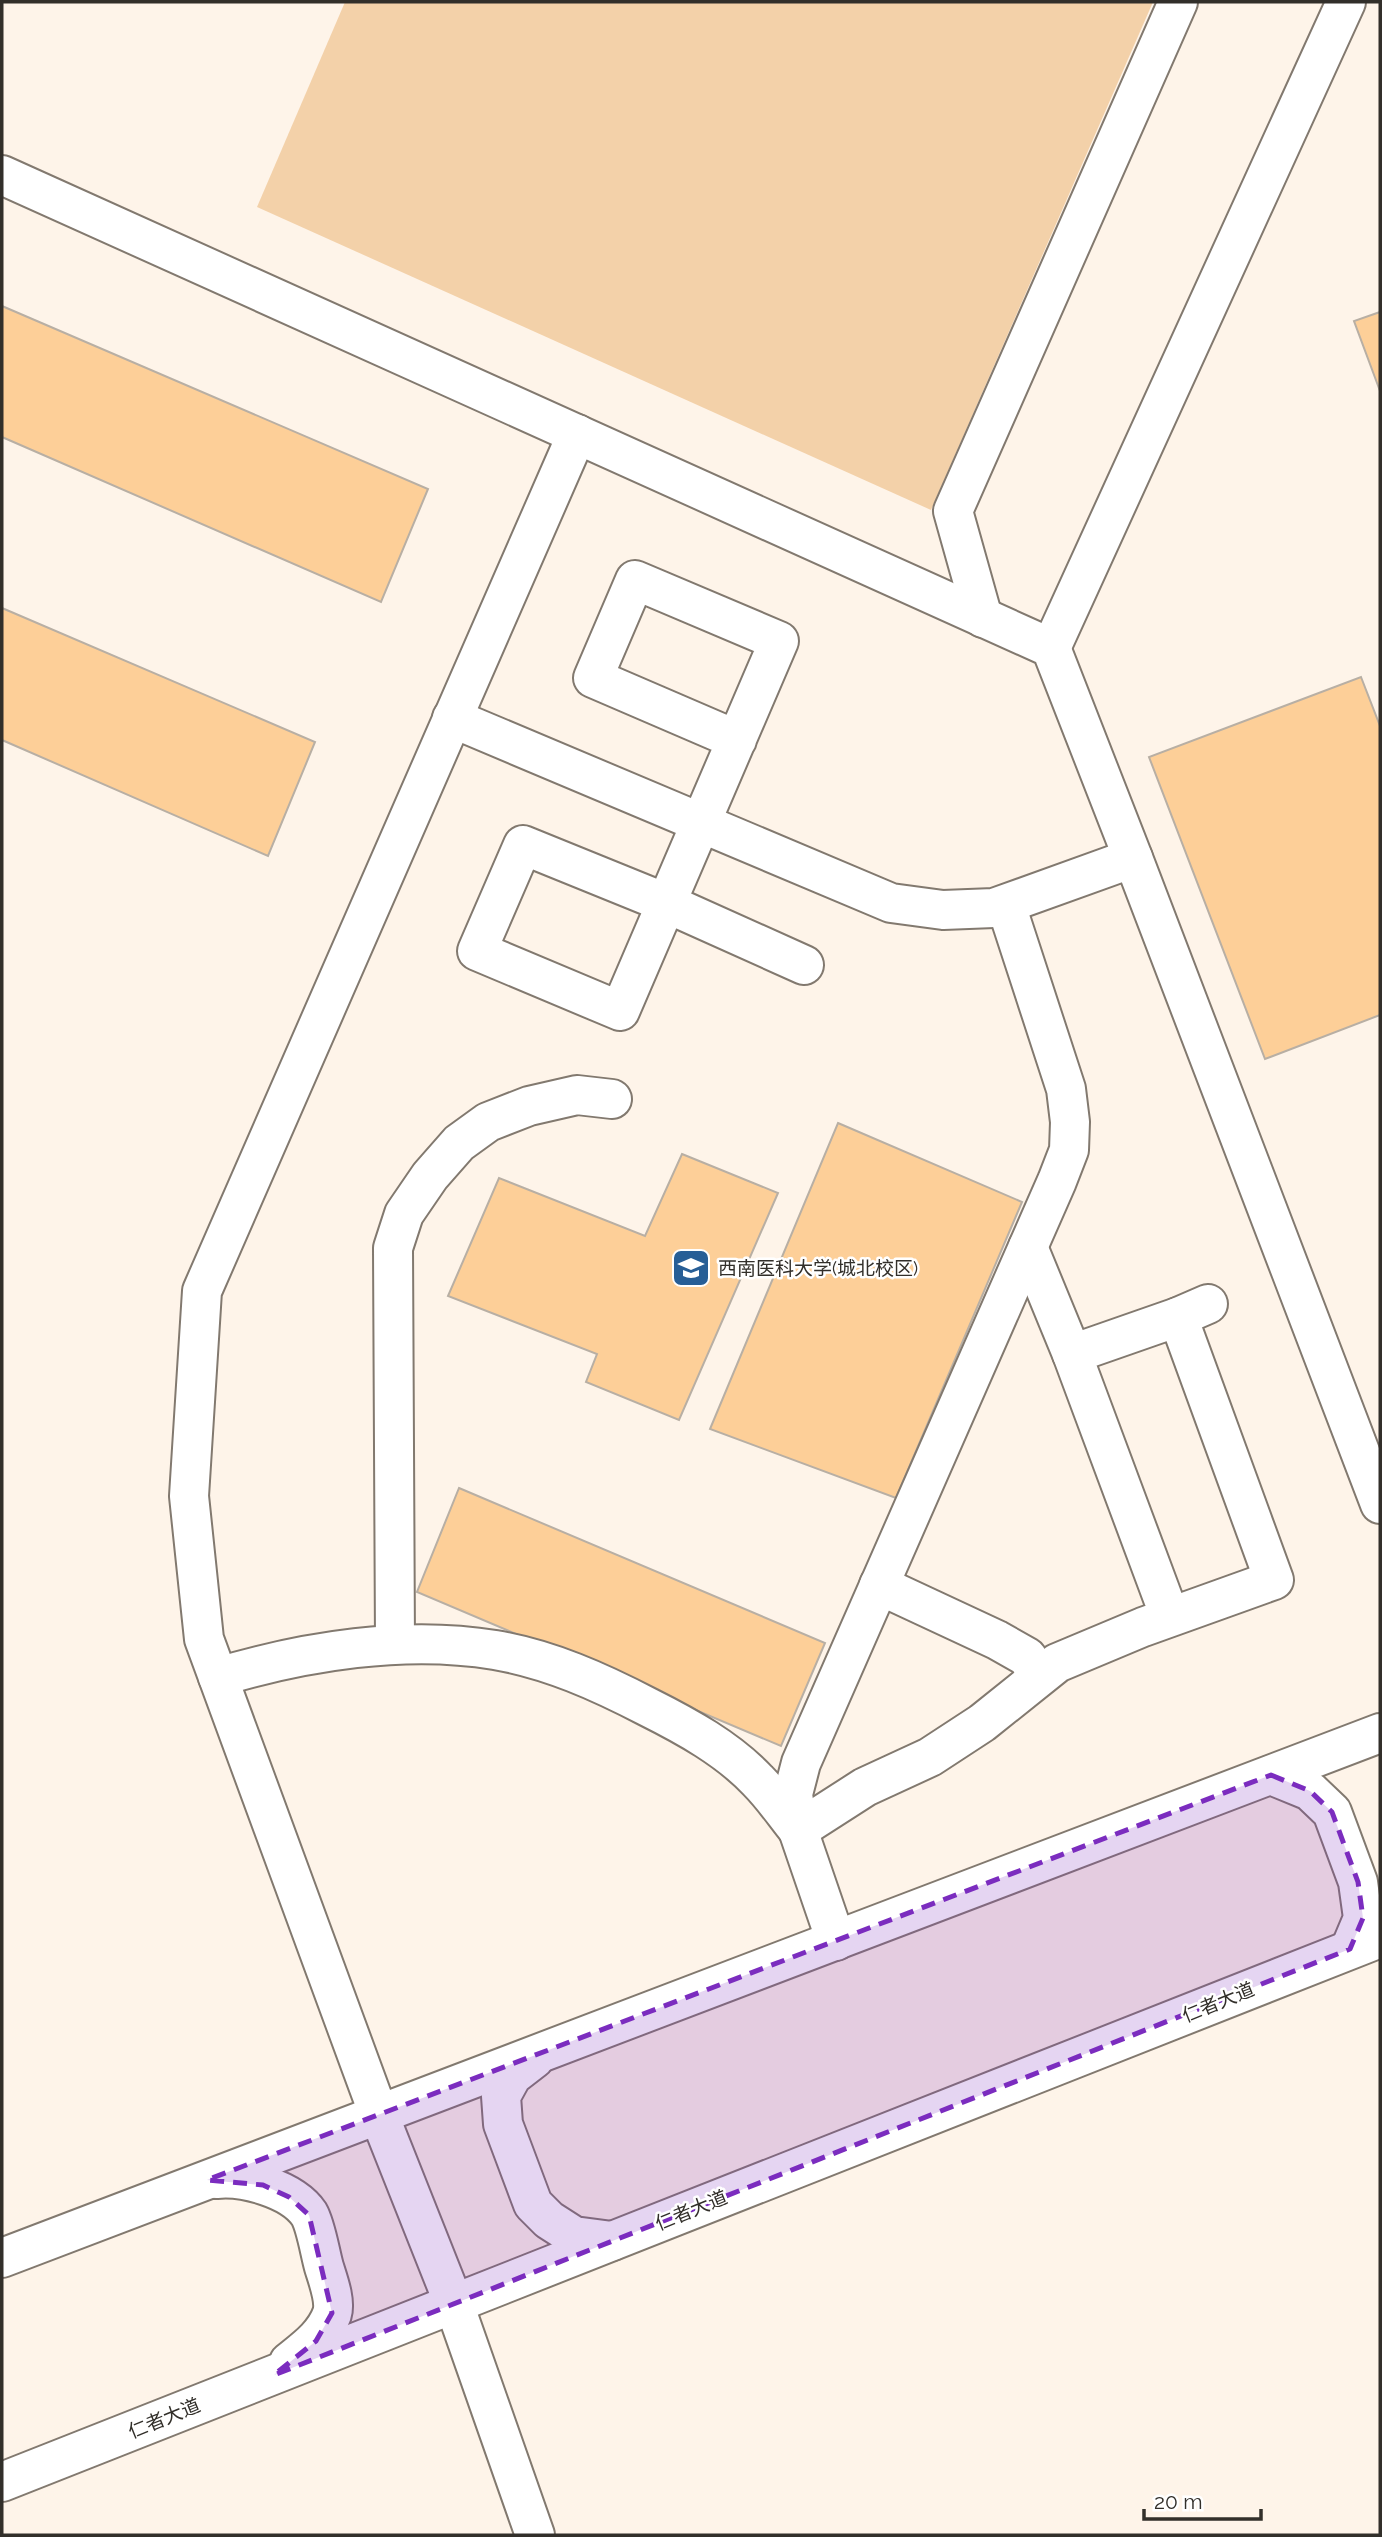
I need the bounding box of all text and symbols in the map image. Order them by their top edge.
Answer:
school or university icon: 西南医科大学(城北校区) [670,1247,712,1289]
place label: 西南医科大学(城北校区) [718,1257,918,1279]
street label: 仁者大道 [1179,1978,1257,2026]
street label: 仁者大道 [652,2186,730,2234]
street label: 仁者大道 [125,2394,203,2442]
scale bar [1144,2478,1261,2522]
text: 20 m [1154,2489,1202,2514]

